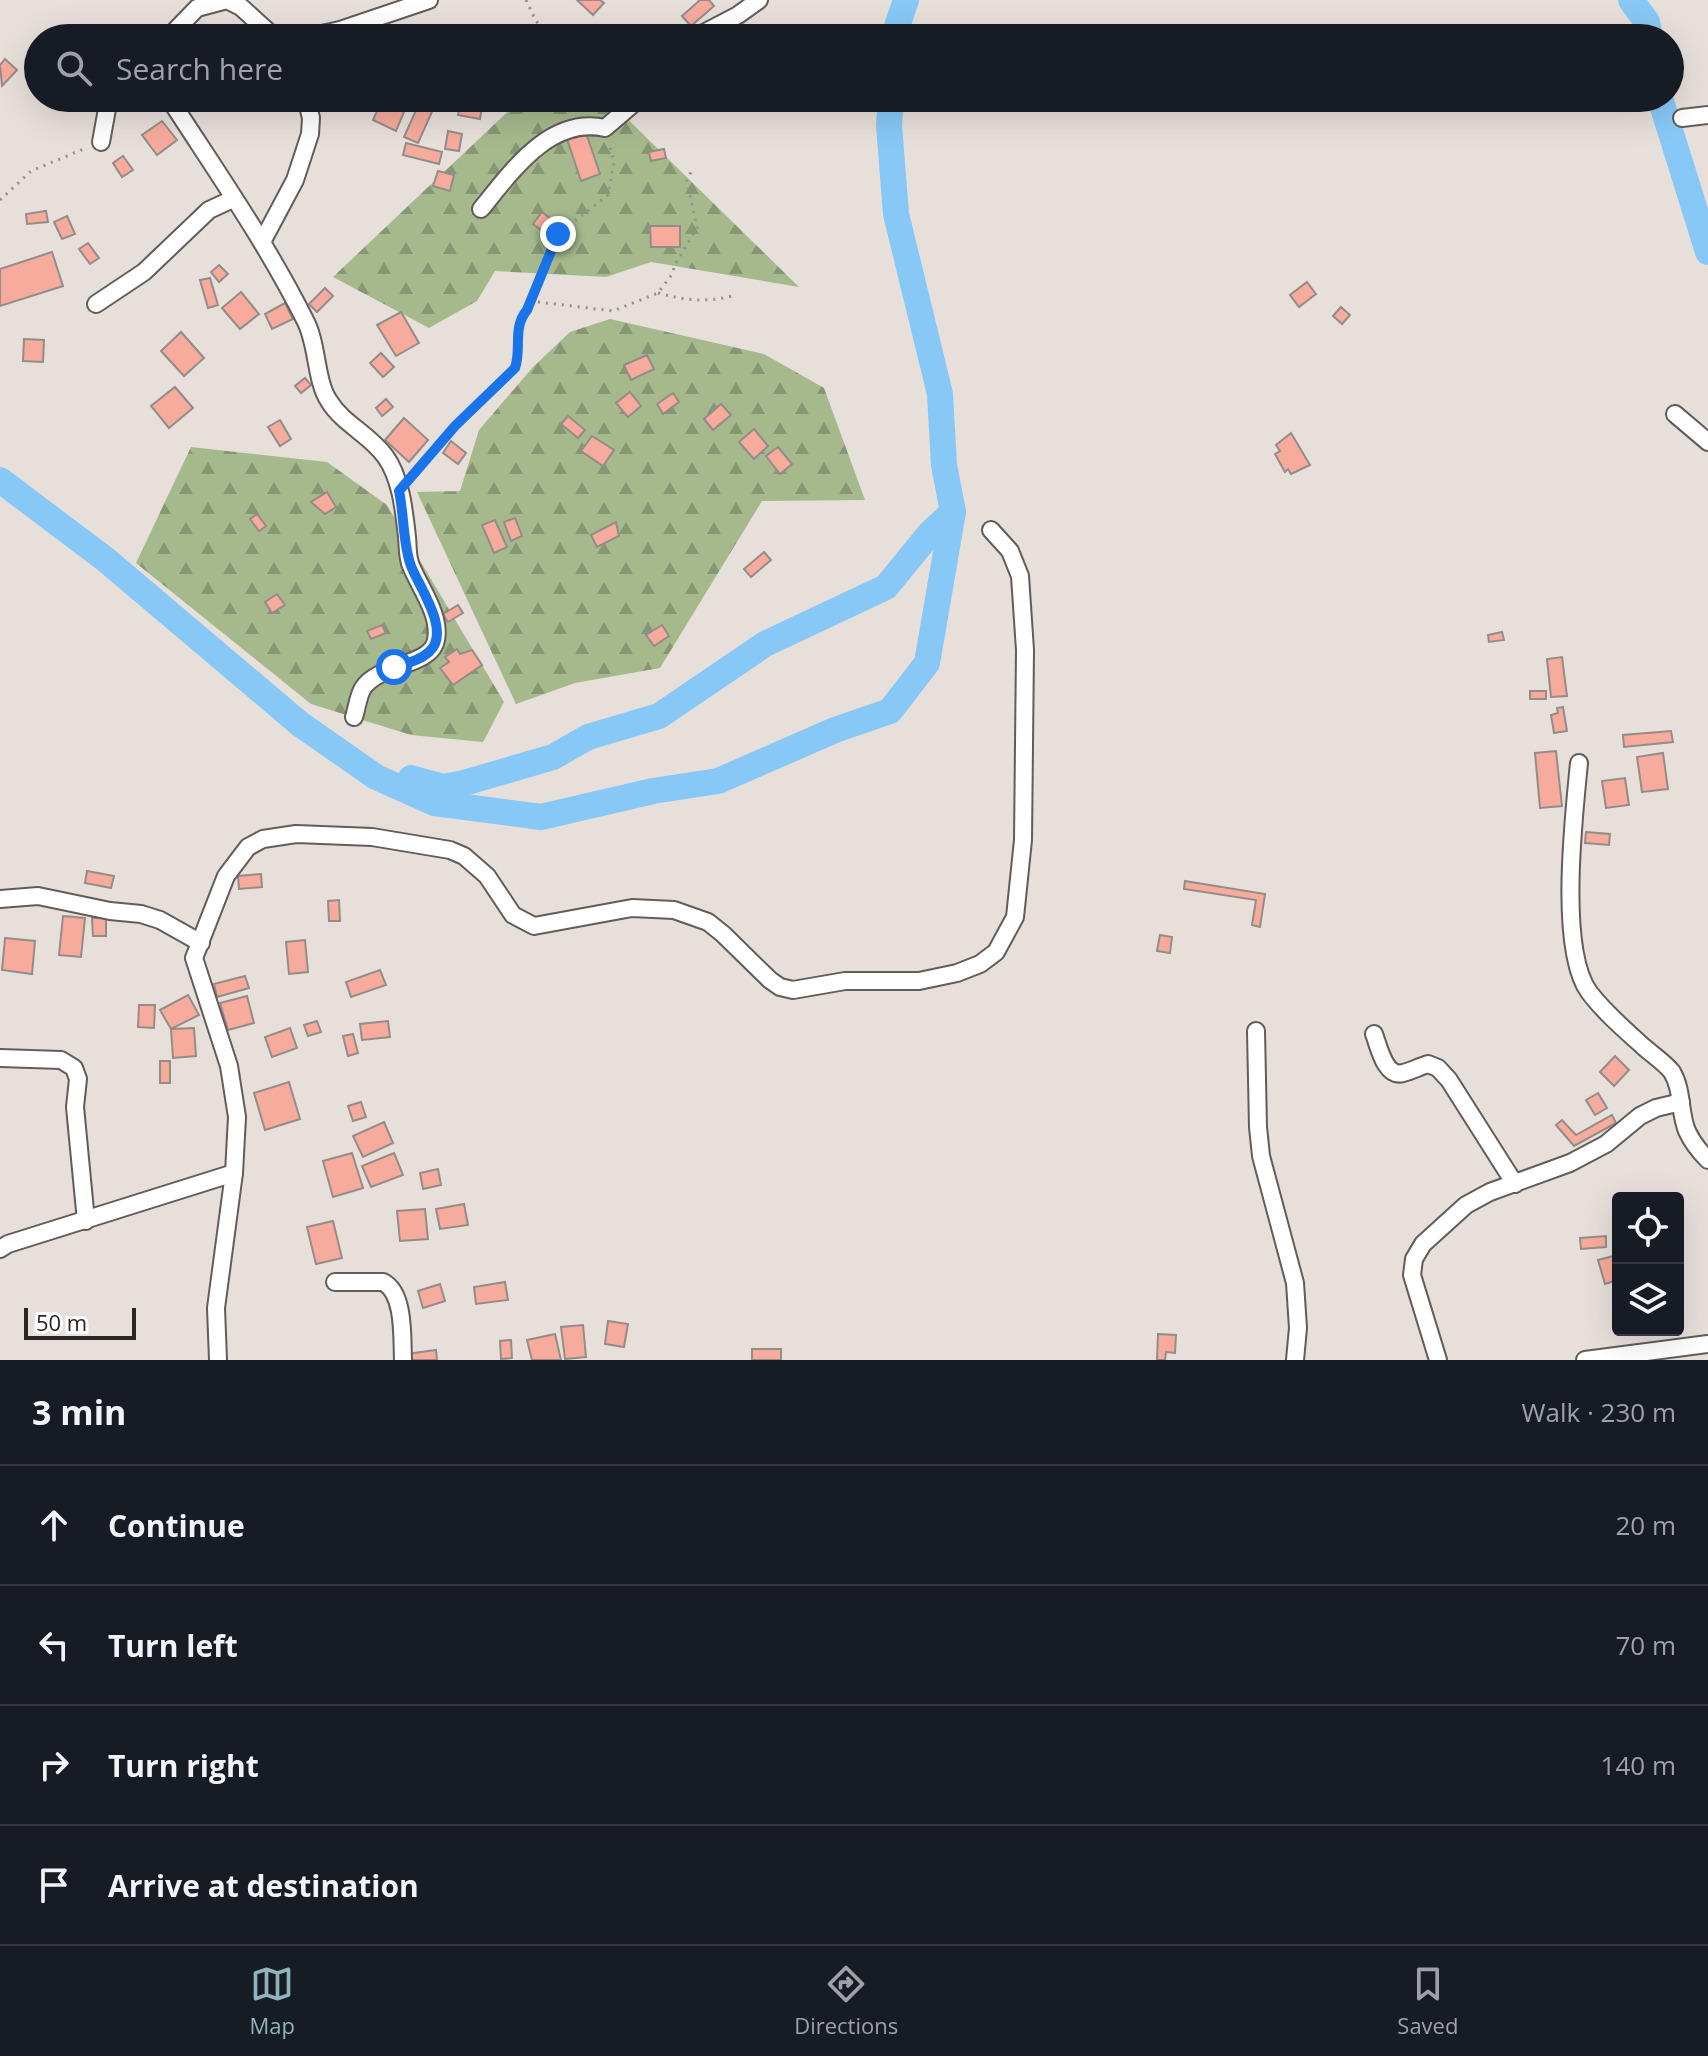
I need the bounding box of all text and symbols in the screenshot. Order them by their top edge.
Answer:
search box [24,24,1684,112]
icon: search [52,46,96,90]
text: Search here [116,48,283,89]
route end [540,216,576,252]
route start [376,649,412,685]
map controls [1612,1192,1684,1336]
button: locate [1612,1192,1684,1264]
button: layers [1612,1264,1684,1336]
scale bar [24,1304,136,1340]
text: 50 m [36,1307,87,1337]
text: 3 min [32,1389,126,1435]
text: Walk · 230 m [1522,1394,1676,1430]
icon: ahead [32,1503,76,1547]
text: Continue [108,1505,245,1546]
text: 20 m [1615,1507,1676,1543]
icon: left [32,1623,76,1667]
text: Turn left [108,1625,238,1666]
text: 70 m [1615,1627,1676,1663]
icon: right [32,1743,76,1787]
text: Turn right [108,1745,259,1786]
text: 140 m [1601,1747,1676,1783]
icon: arrive [32,1863,76,1907]
text: Arrive at destination [108,1865,419,1906]
tab: Map [250,1962,295,2040]
tab: Directions [794,1962,898,2040]
tab: Saved [1397,1962,1458,2040]

